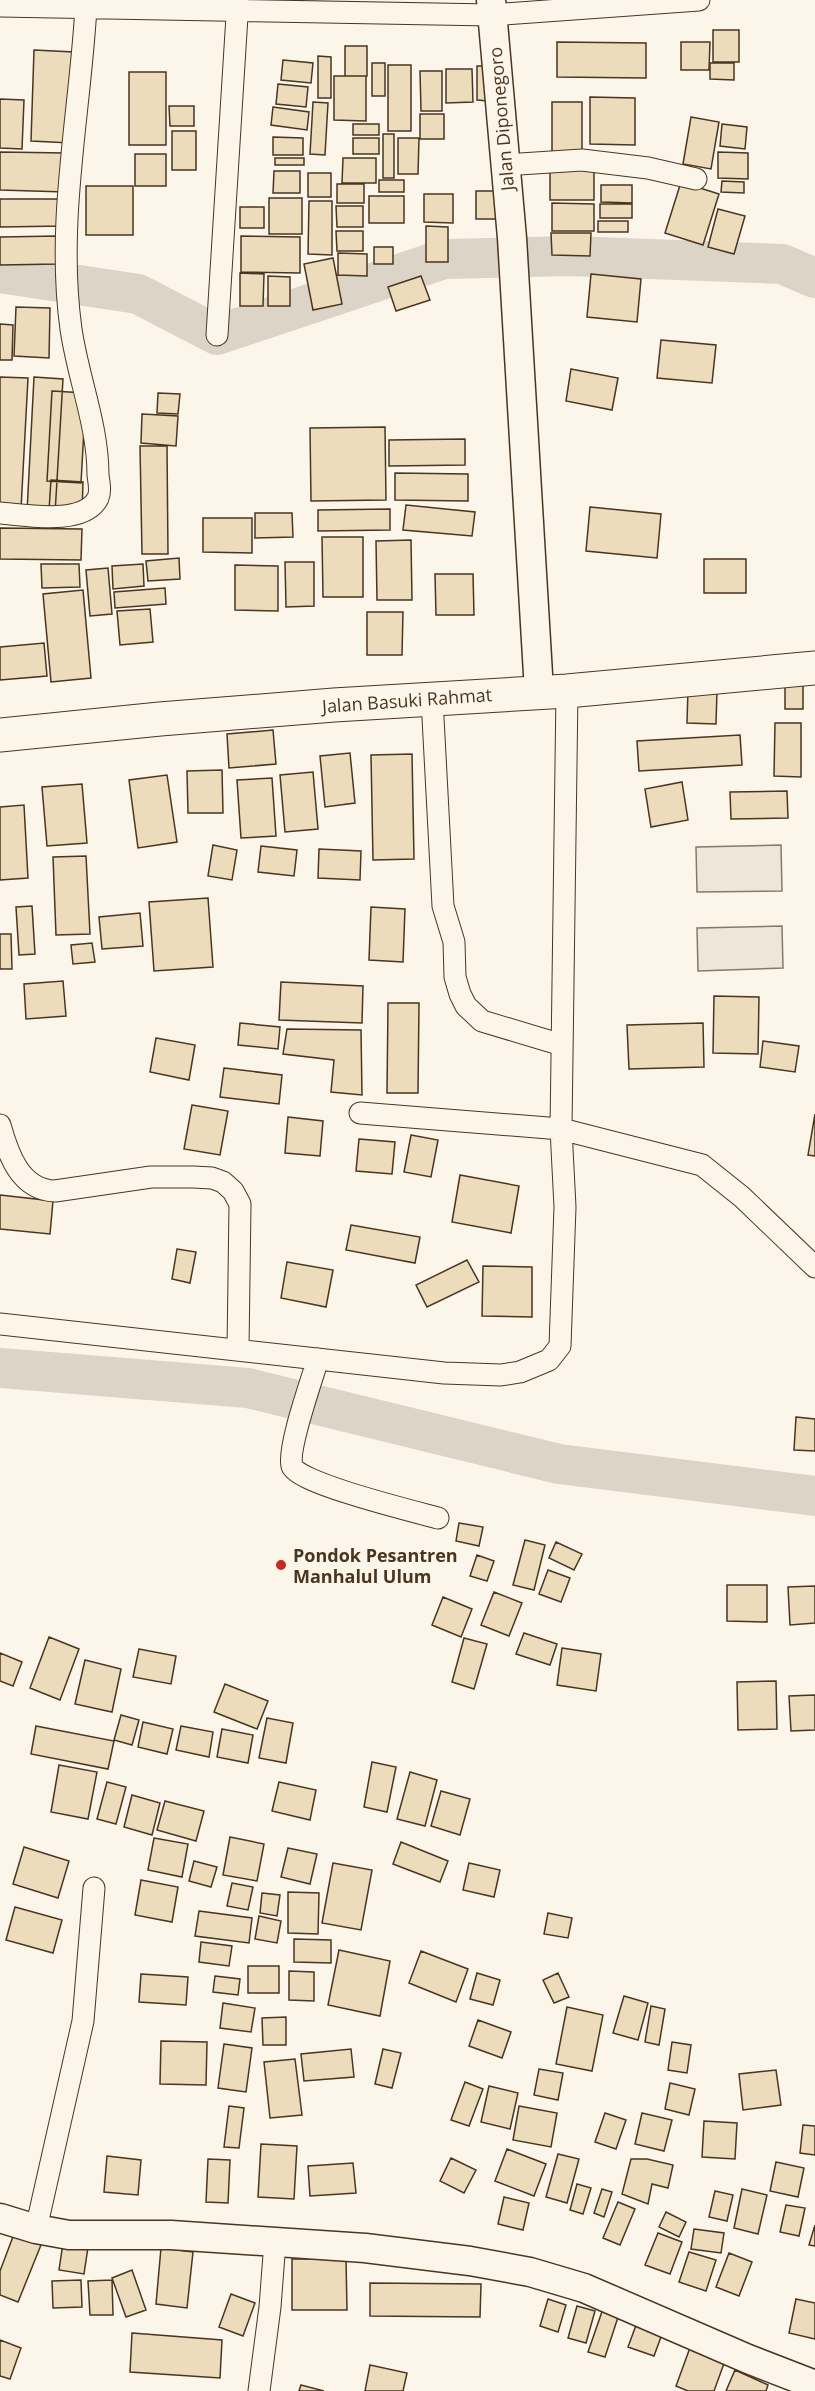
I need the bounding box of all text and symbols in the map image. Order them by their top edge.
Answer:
street label: Jalan Diponegoro [483,46,519,194]
street label: Jalan Basuki Rahmat [319,682,493,718]
place label: Pondok Pesantren Manhalul Ulum [293,1543,458,1588]
marker: Pondok Pesantren Manhalul Ulum [274,1558,288,1572]

